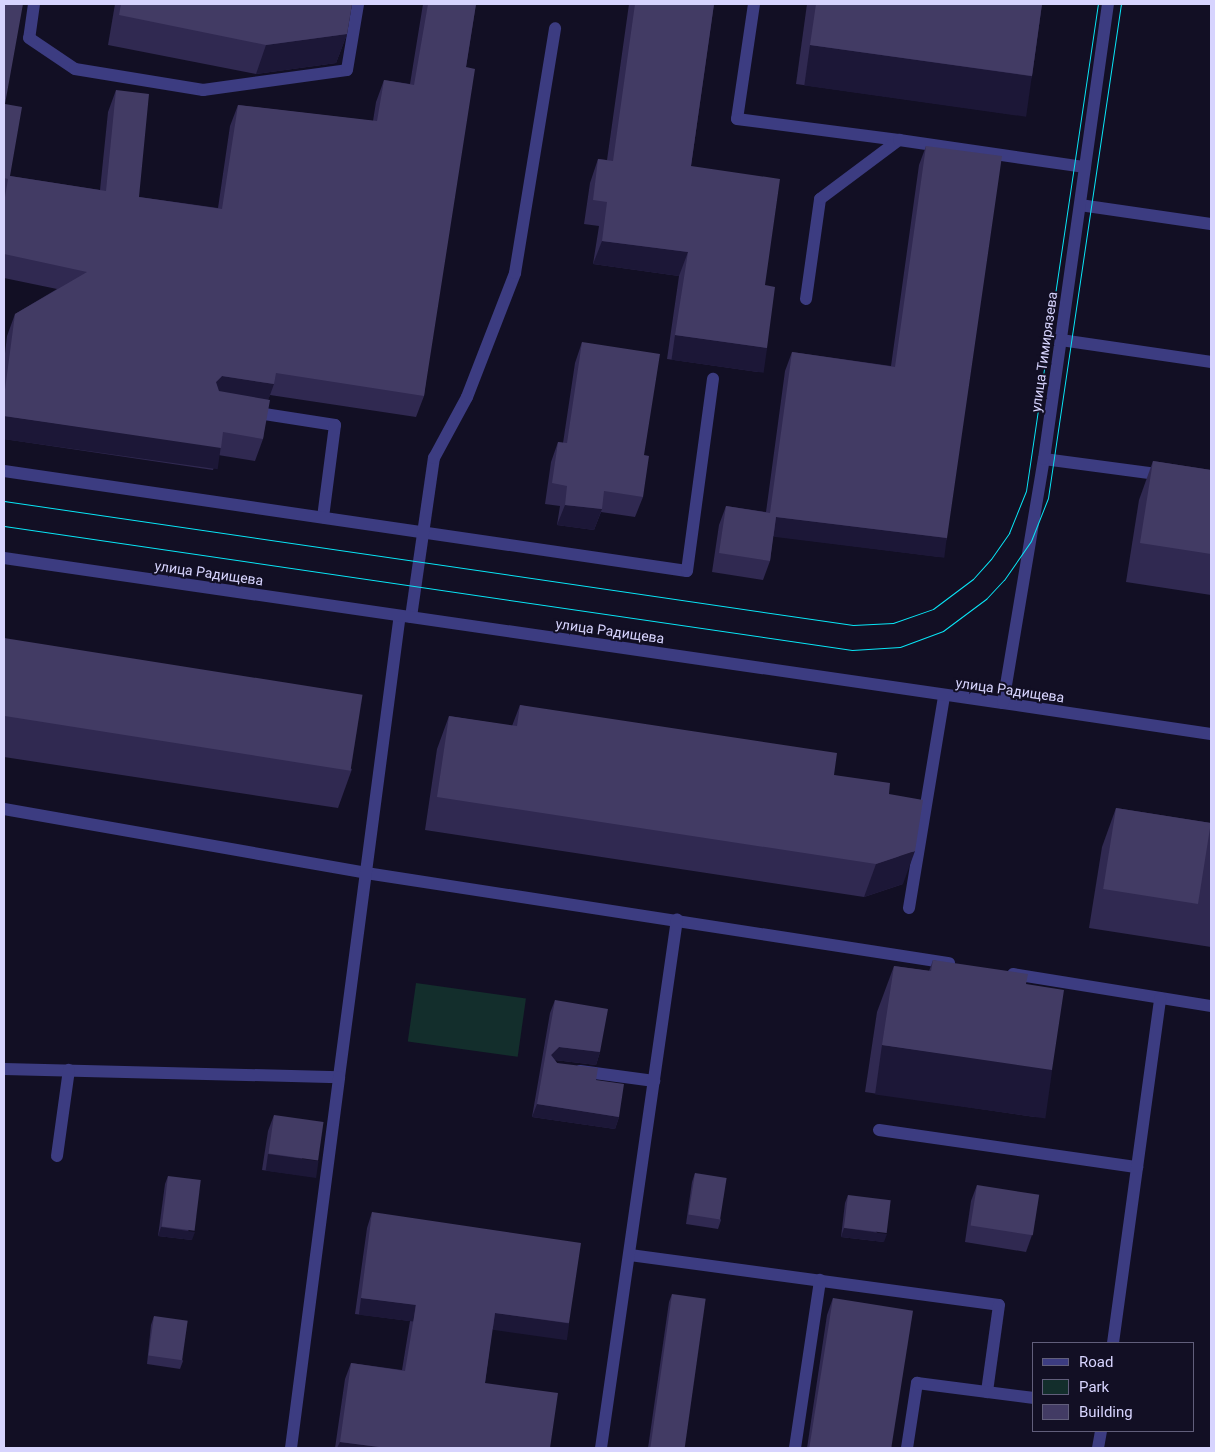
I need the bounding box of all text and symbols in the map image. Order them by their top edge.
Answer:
street label: улица Тимирязева [1027,291,1061,413]
street label: улица Радищева [154,557,264,589]
street label: улица Радищева [555,615,665,647]
street label: улица Радищева [955,674,1065,706]
legend [1032,1342,1195,1432]
text: Road [1079,1353,1113,1371]
text: Park [1079,1378,1109,1396]
text: Building [1079,1403,1133,1421]

